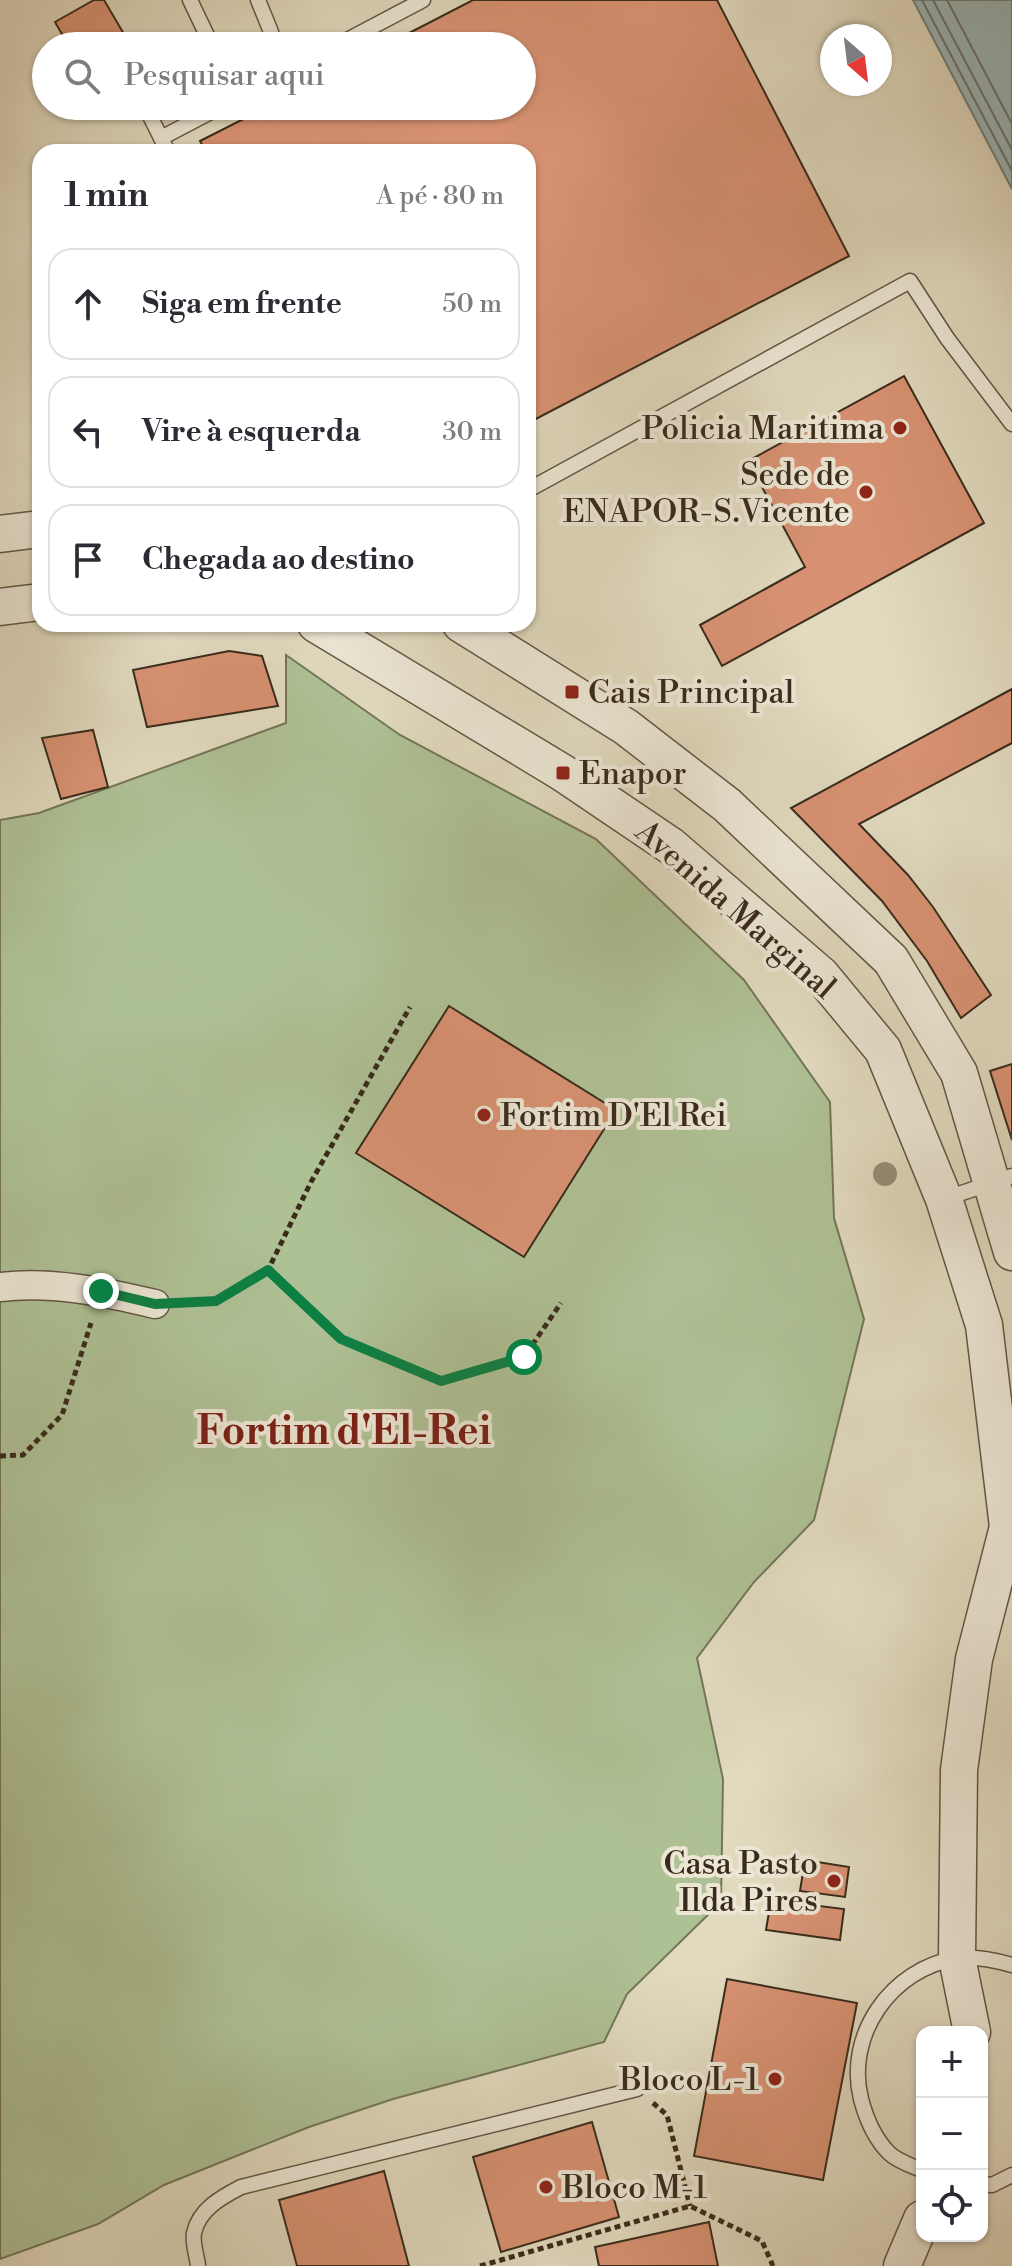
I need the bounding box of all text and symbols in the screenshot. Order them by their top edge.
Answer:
north arrow [820,24,892,96]
search box [32,32,536,120]
icon: search [60,54,104,98]
text: Pesquisar aqui [124,57,325,95]
text: 1 min [64,175,148,217]
text: A pé · 80 m [376,180,504,212]
icon: ahead [66,282,110,326]
text: Siga em frente [142,285,342,323]
text: 50 m [442,288,502,320]
place label: Policia Maritima [642,409,885,449]
icon: left [66,410,110,454]
text: Vire à esquerda [142,413,361,451]
text: 30 m [442,416,502,448]
marker: Policia Maritima [891,419,909,437]
place label: Sede de ENAPOR-S.Vicente [563,455,850,532]
marker: Sede de ENAPOR-S.Vicente [857,483,875,501]
icon: arrive [66,538,110,582]
text: Chegada ao destino [142,541,415,579]
place label: Cais Principal [588,673,795,713]
marker: Cais Principal [563,683,581,701]
place label: Enapor [579,754,687,794]
marker: Enapor [554,764,572,782]
street label: Avenida Marginal [626,811,844,1008]
place label: Fortim D'El Rei [500,1096,727,1136]
marker: Fortim D'El Rei [475,1106,493,1124]
route end [83,1273,119,1309]
route start [506,1339,542,1375]
district label: Fortim d'El-Rei [197,1407,491,1457]
place label: Casa Pasto Ilda Pires [663,1844,818,1921]
marker: Casa Pasto Ilda Pires [825,1872,843,1890]
map controls [916,2026,988,2242]
button: + [916,2026,988,2098]
place label: Bloco L-1 [618,2060,759,2100]
marker: Bloco L-1 [766,2070,784,2088]
button: − [916,2098,988,2170]
place label: Bloco M-1 [561,2168,708,2208]
button: locate [916,2170,988,2242]
marker: Bloco M-1 [537,2178,555,2196]

